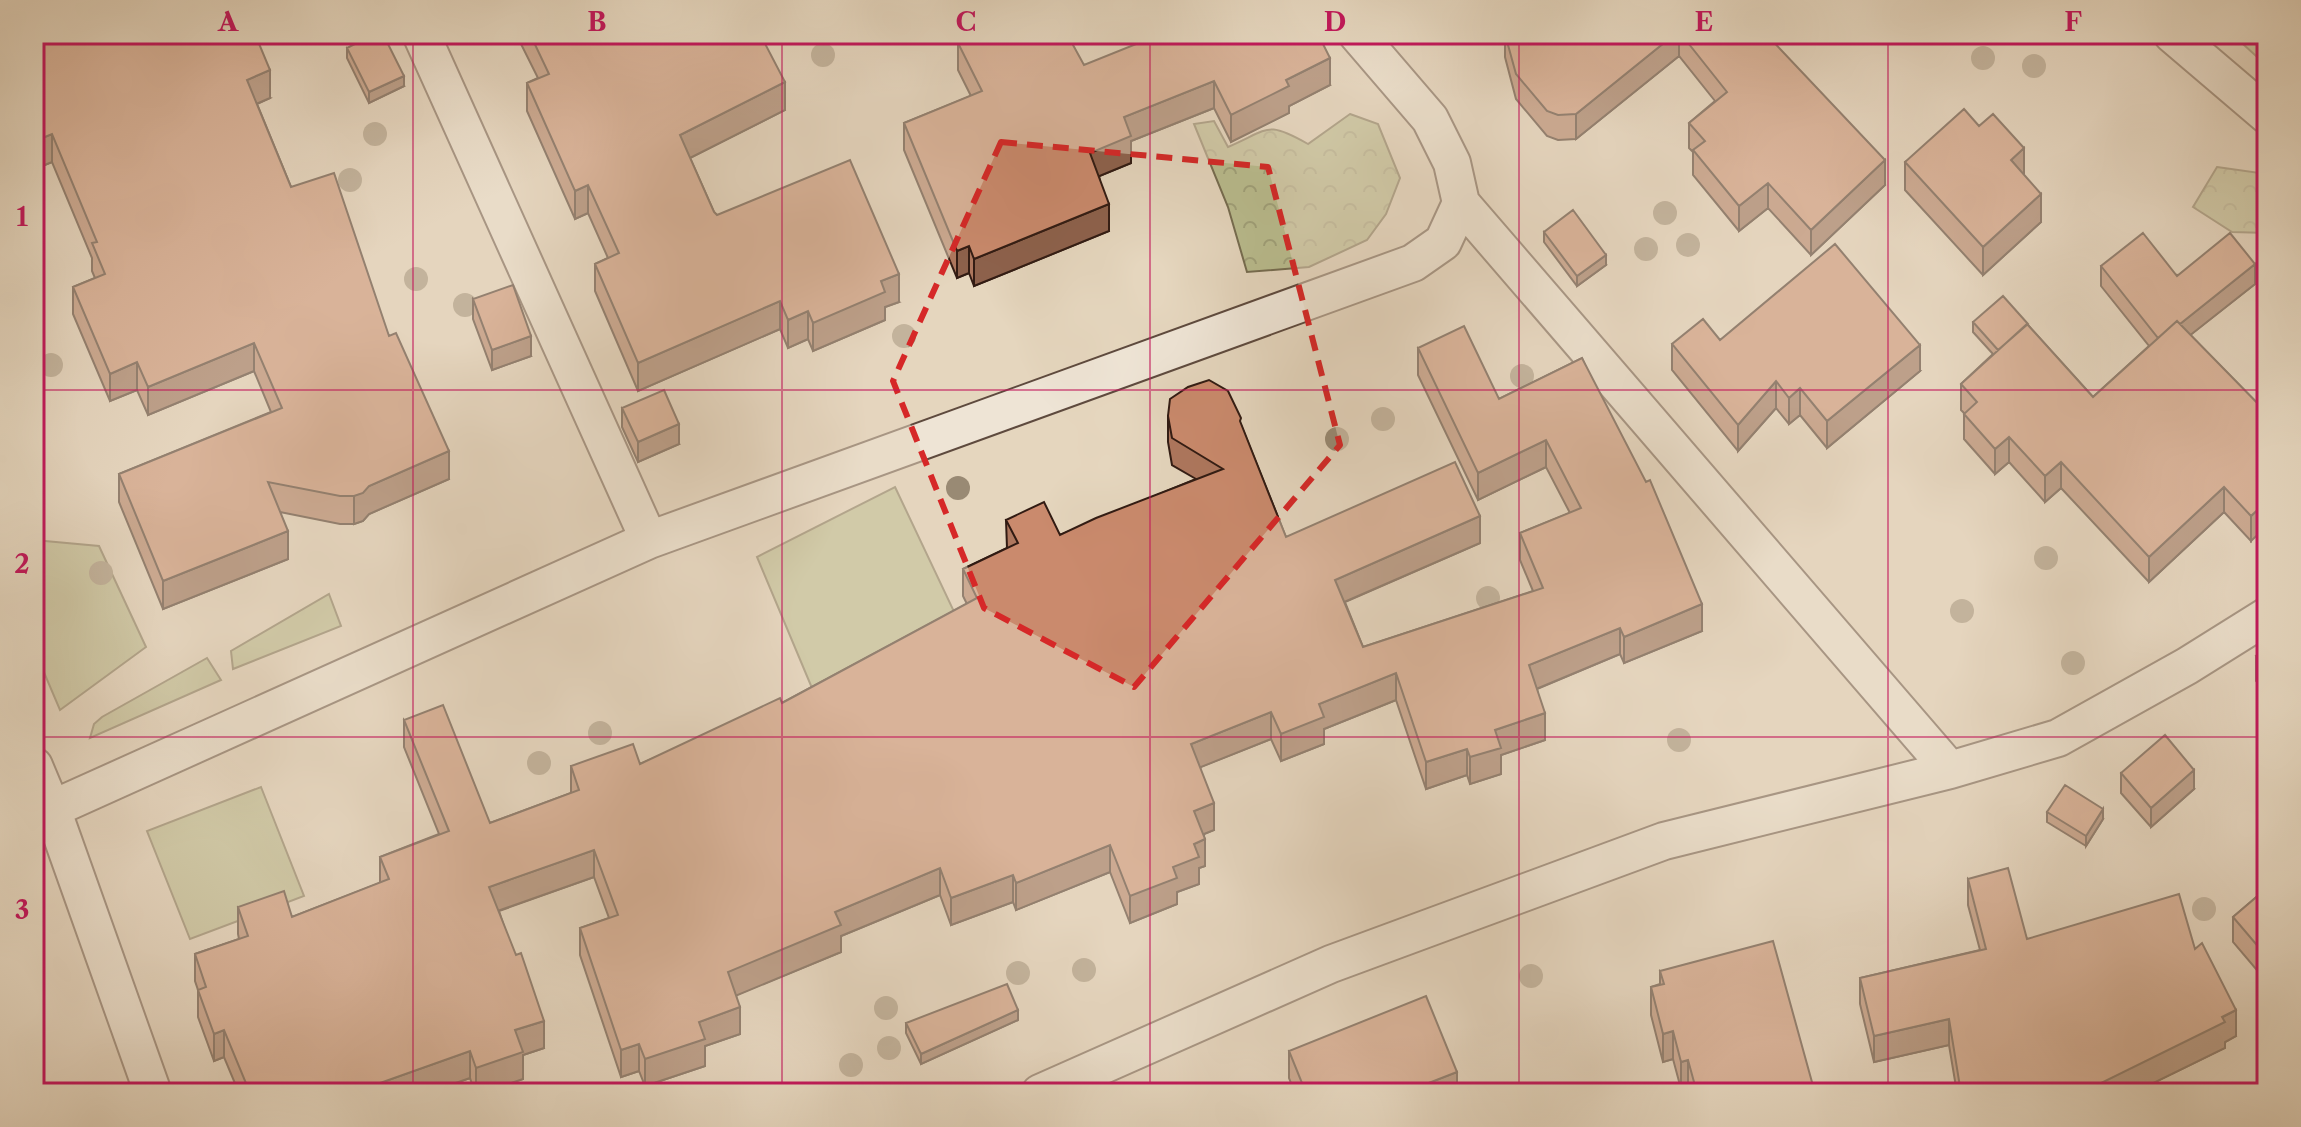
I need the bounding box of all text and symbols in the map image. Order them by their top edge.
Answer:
text: A [217,6,239,38]
text: B [587,6,607,38]
text: C [956,6,976,38]
text: D [1324,6,1346,38]
text: E [1695,6,1713,38]
text: F [2064,6,2082,38]
text: 1 [16,201,28,233]
text: 2 [14,548,30,580]
text: 3 [15,894,29,926]

